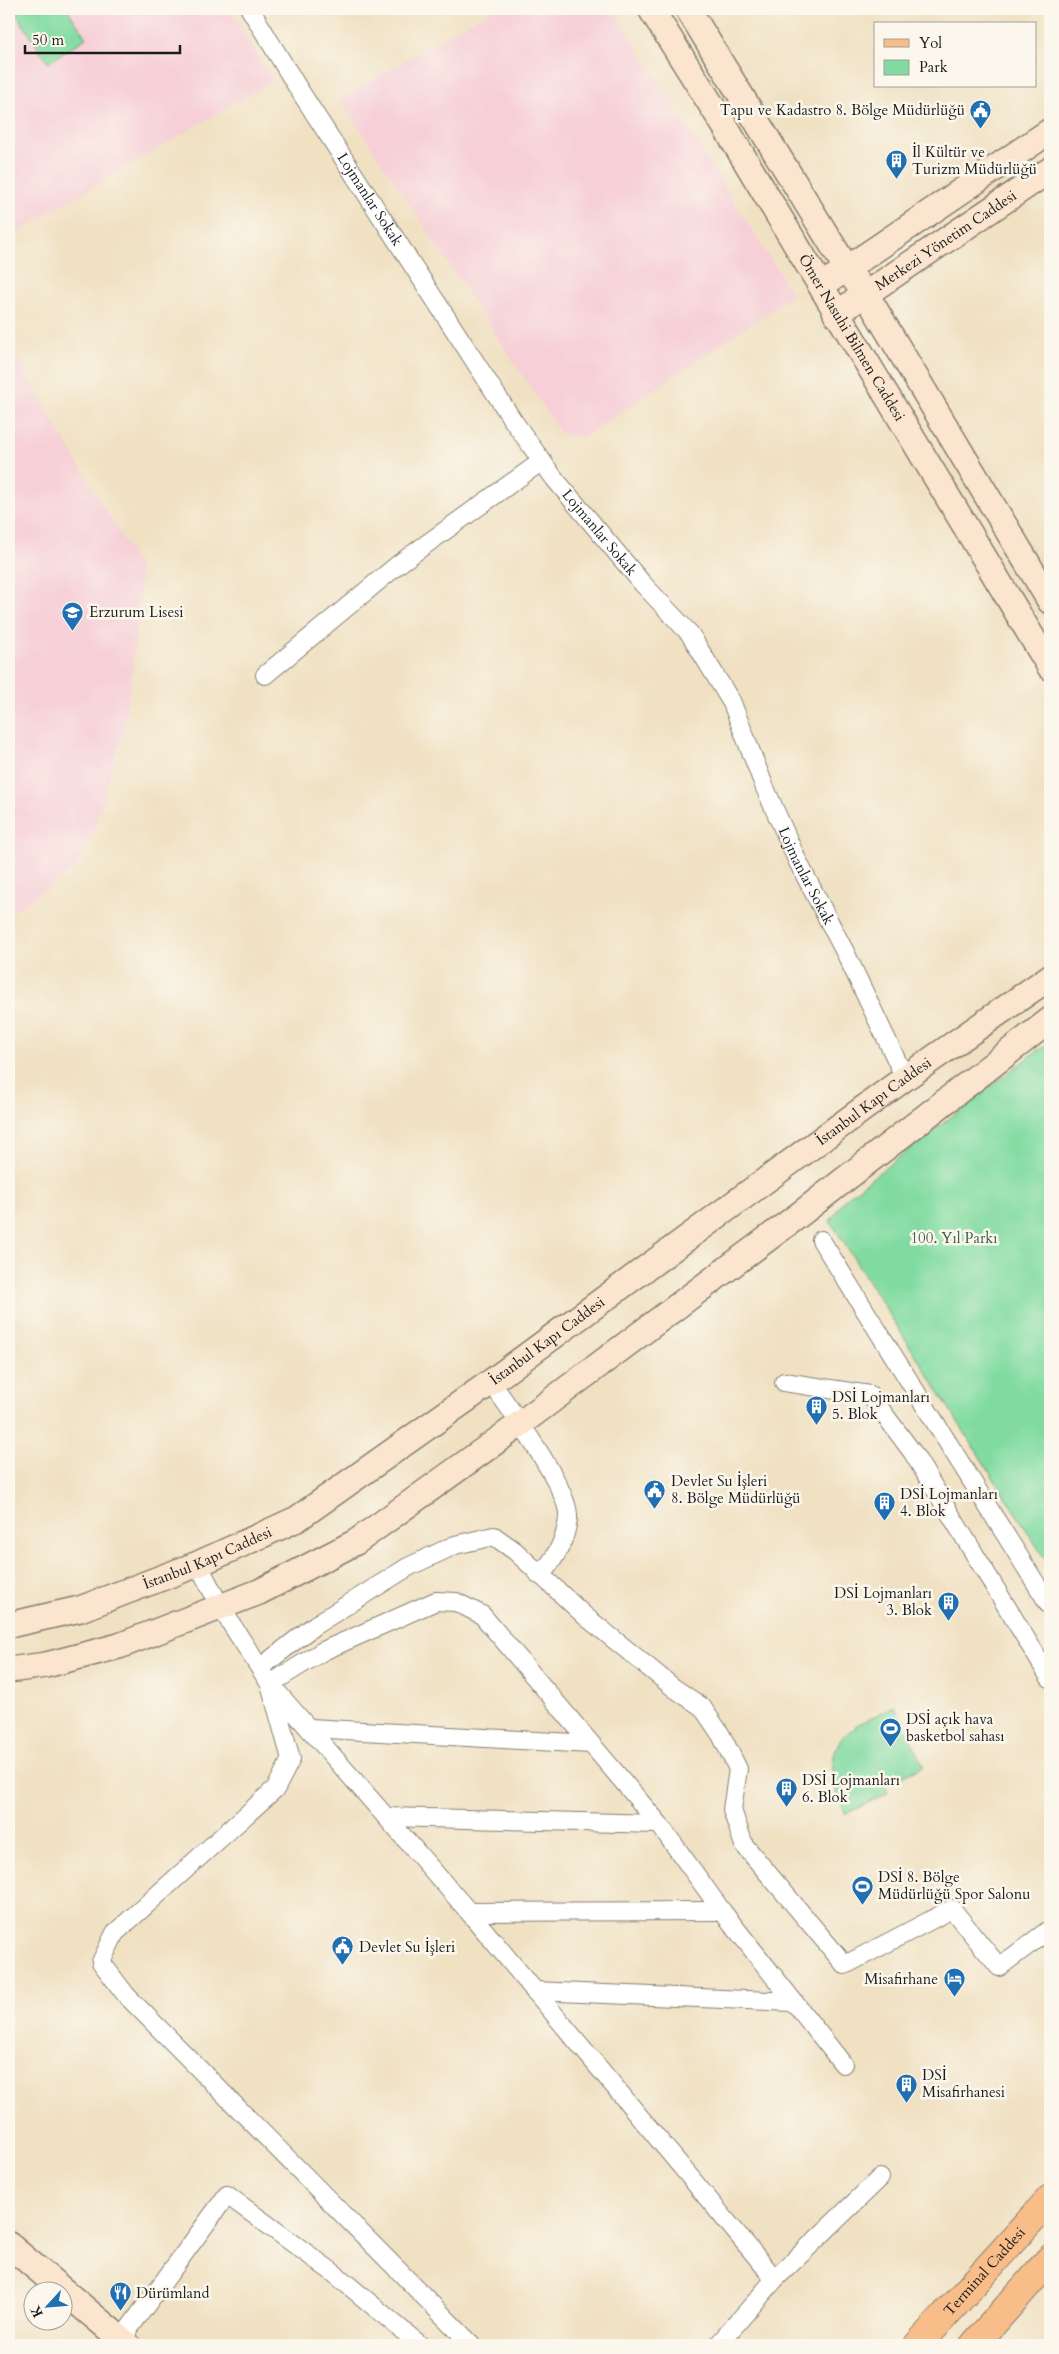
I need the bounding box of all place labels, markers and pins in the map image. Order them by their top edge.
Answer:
public building icon: Tapu ve Kadastro 8. Bölge Müdürlüğü [969,98,993,129]
place label: Tapu ve Kadastro 8. Bölge Müdürlüğü [720,100,965,120]
place label: İl Kültür ve Turizm Müdürlüğü [912,142,1037,179]
building icon: İl Kültür ve Turizm Müdürlüğü [884,149,908,180]
school or university icon: Erzurum Lisesi [61,600,85,631]
place label: Erzurum Lisesi [89,602,183,622]
place label: DSİ Lojmanları 5. Blok [832,1387,930,1424]
building icon: DSİ Lojmanları 5. Blok [804,1394,828,1425]
place label: Devlet Su İşleri 8. Bölge Müdürlüğü [671,1471,801,1508]
public building icon: Devlet Su İşleri 8. Bölge Müdürlüğü [643,1478,667,1509]
place label: DSİ Lojmanları 4. Blok [900,1484,998,1521]
building icon: DSİ Lojmanları 4. Blok [872,1491,896,1522]
place label: DSİ Lojmanları 3. Blok [834,1583,932,1620]
building icon: DSİ Lojmanları 3. Blok [936,1590,960,1621]
place label: DSİ açık hava basketbol sahası [906,1709,1005,1746]
sports icon: DSİ açık hava basketbol sahası [878,1716,902,1747]
place label: DSİ Lojmanları 6. Blok [802,1770,900,1807]
building icon: DSİ Lojmanları 6. Blok [774,1777,798,1808]
place label: DSİ 8. Bölge Müdürlüğü Spor Salonu [878,1867,1031,1904]
sports icon: DSİ 8. Bölge Müdürlüğü Spor Salonu [850,1874,874,1905]
public building icon: Devlet Su İşleri [331,1935,355,1966]
place label: Devlet Su İşleri [359,1937,455,1957]
hotel icon: Misafirhane [942,1967,966,1998]
place label: Misafirhane [864,1969,938,1989]
place label: DSİ Misafirhanesi [922,2065,1005,2102]
building icon: DSİ Misafirhanesi [894,2072,918,2103]
restaurant icon: Dürümland [108,2281,132,2312]
place label: Dürümland [136,2283,210,2303]

